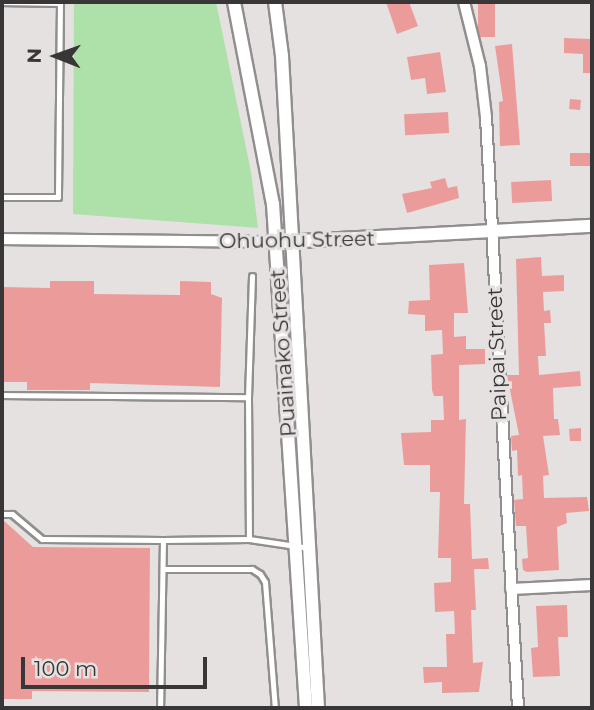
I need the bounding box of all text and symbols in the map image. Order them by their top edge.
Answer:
north arrow [21,21,91,91]
text: N [23,48,46,64]
street label: Ohuohu Street [219,226,375,254]
street label: Puainako Street [265,268,301,438]
street label: Paipai Street [482,287,512,421]
scale bar [24,644,210,688]
text: 100 m [34,656,97,681]

